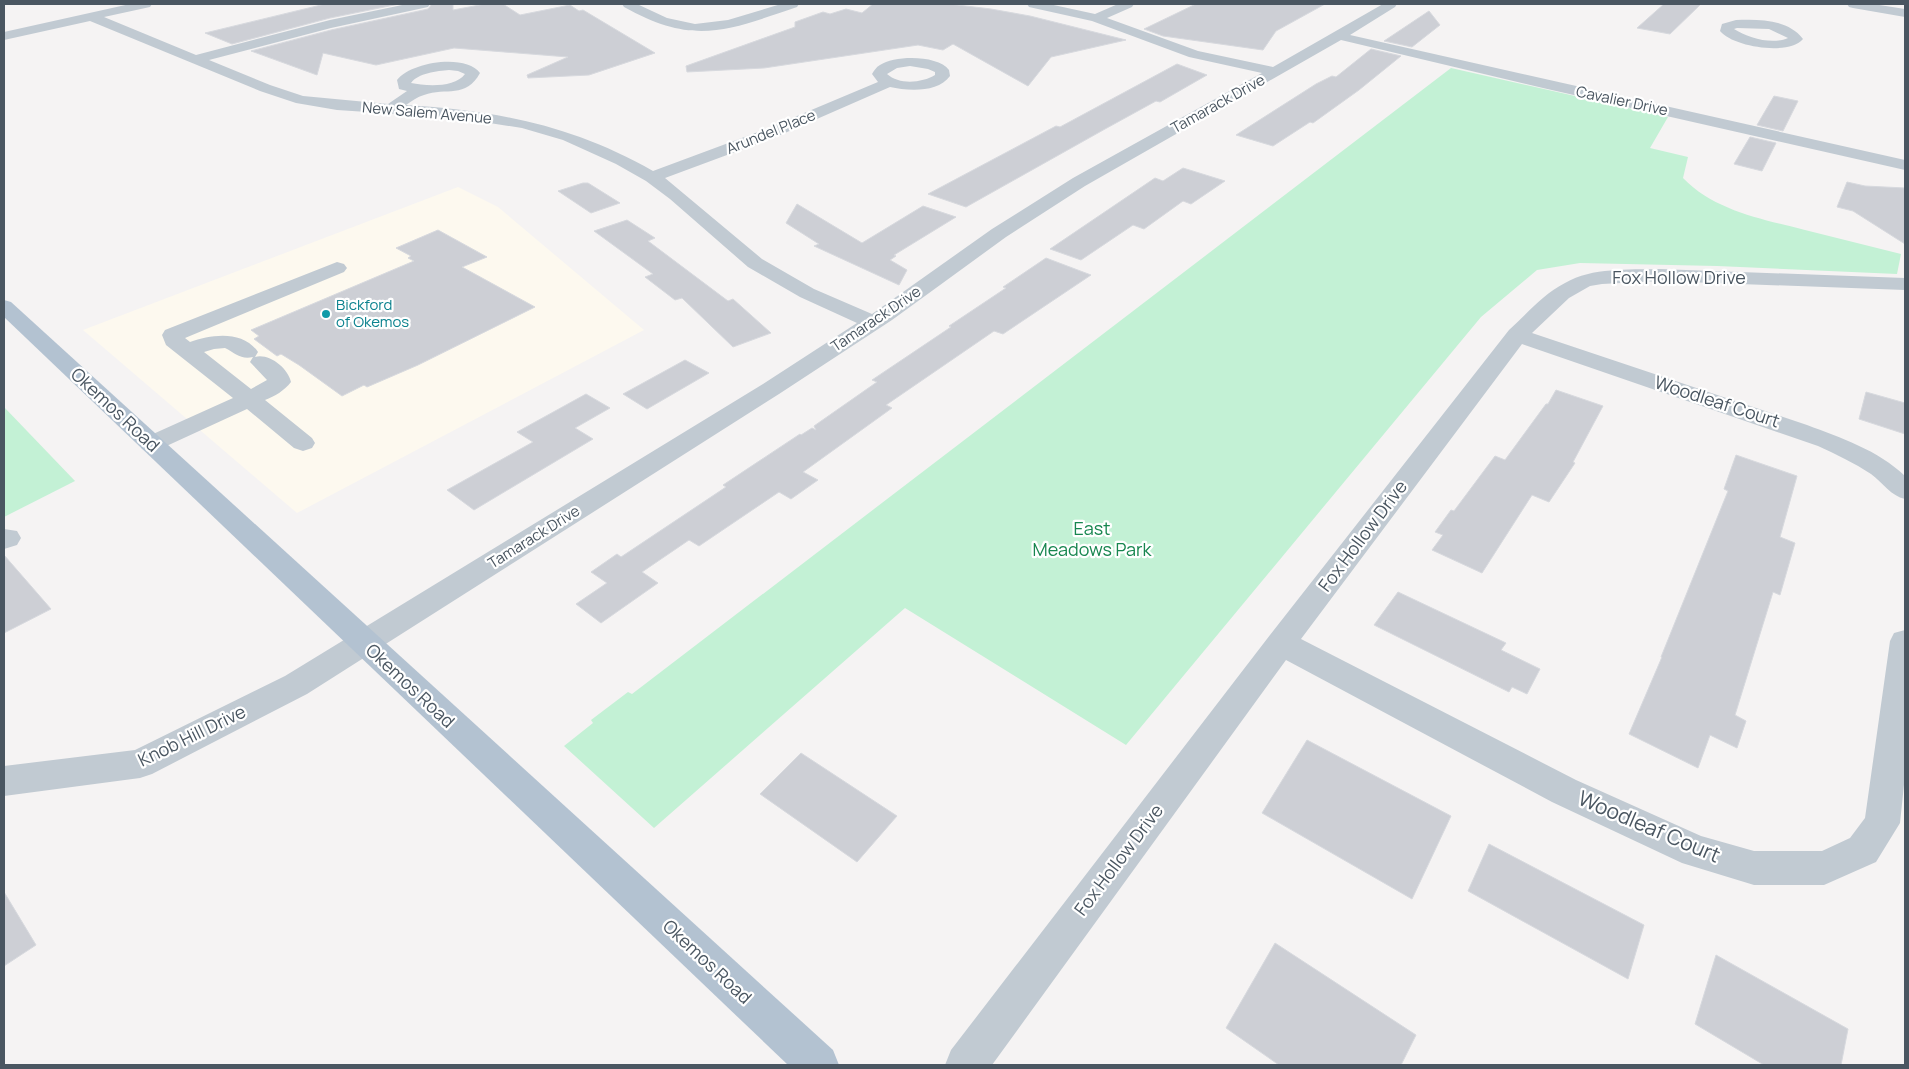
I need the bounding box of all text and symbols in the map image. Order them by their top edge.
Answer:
street label: Tamarack Drive [1167,69,1269,138]
street label: Cavalier Drive [1574,81,1670,121]
street label: New Salem Avenue [361,96,493,129]
street label: Arundel Place [723,104,819,159]
street label: Fox Hollow Drive [1612,265,1746,289]
street label: Tamarack Drive [827,281,925,357]
place label: Bickford of Okemos [336,294,409,332]
marker: Bickford of Okemos [320,308,332,320]
street label: Okemos Road [66,362,165,457]
street label: Woodleaf Court [1652,370,1783,433]
street label: Fox Hollow Drive [1312,475,1412,596]
street label: Tamarack Drive [484,500,584,573]
park label: East Meadows Park [1033,516,1152,561]
street label: Okemos Road [361,638,460,733]
street label: Knob Hill Drive [134,699,249,771]
street label: Woodleaf Court [1574,784,1725,869]
street label: Fox Hollow Drive [1068,799,1168,920]
street label: Okemos Road [658,914,757,1009]

